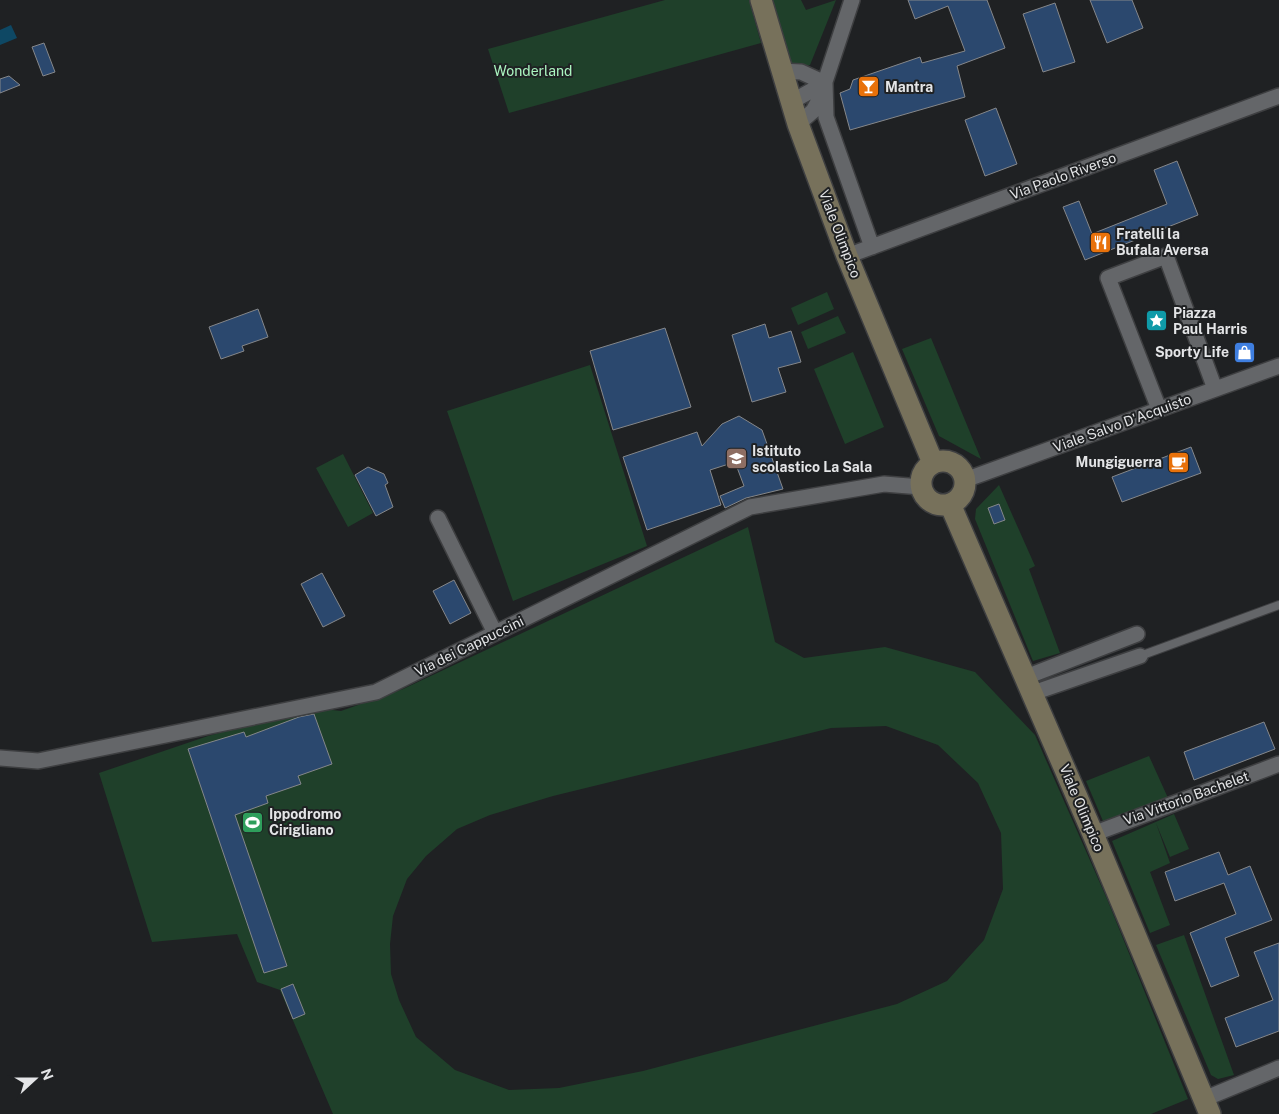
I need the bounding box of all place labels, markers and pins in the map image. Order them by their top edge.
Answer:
bar icon: Mantra [857,75,881,99]
place label: Mantra [885,79,933,95]
place label: Fratelli la Bufala Aversa [1116,226,1209,258]
restaurant icon: Fratelli la Bufala Aversa [1088,230,1112,254]
place label: Piazza Paul Harris [1173,305,1247,337]
place icon: Piazza Paul Harris [1145,309,1169,333]
shop icon: Sporty Life [1233,340,1257,364]
place label: Sporty Life [1155,344,1229,360]
place label: Istituto scolastico La Sala [752,443,872,475]
school or university icon: Istituto scolastico La Sala [724,447,748,471]
cafe icon: Mungiguerra [1166,450,1190,474]
place label: Mungiguerra [1076,454,1162,470]
place label: Ippodromo Cirigliano [269,806,341,838]
sports icon: Ippodromo Cirigliano [241,810,265,834]

